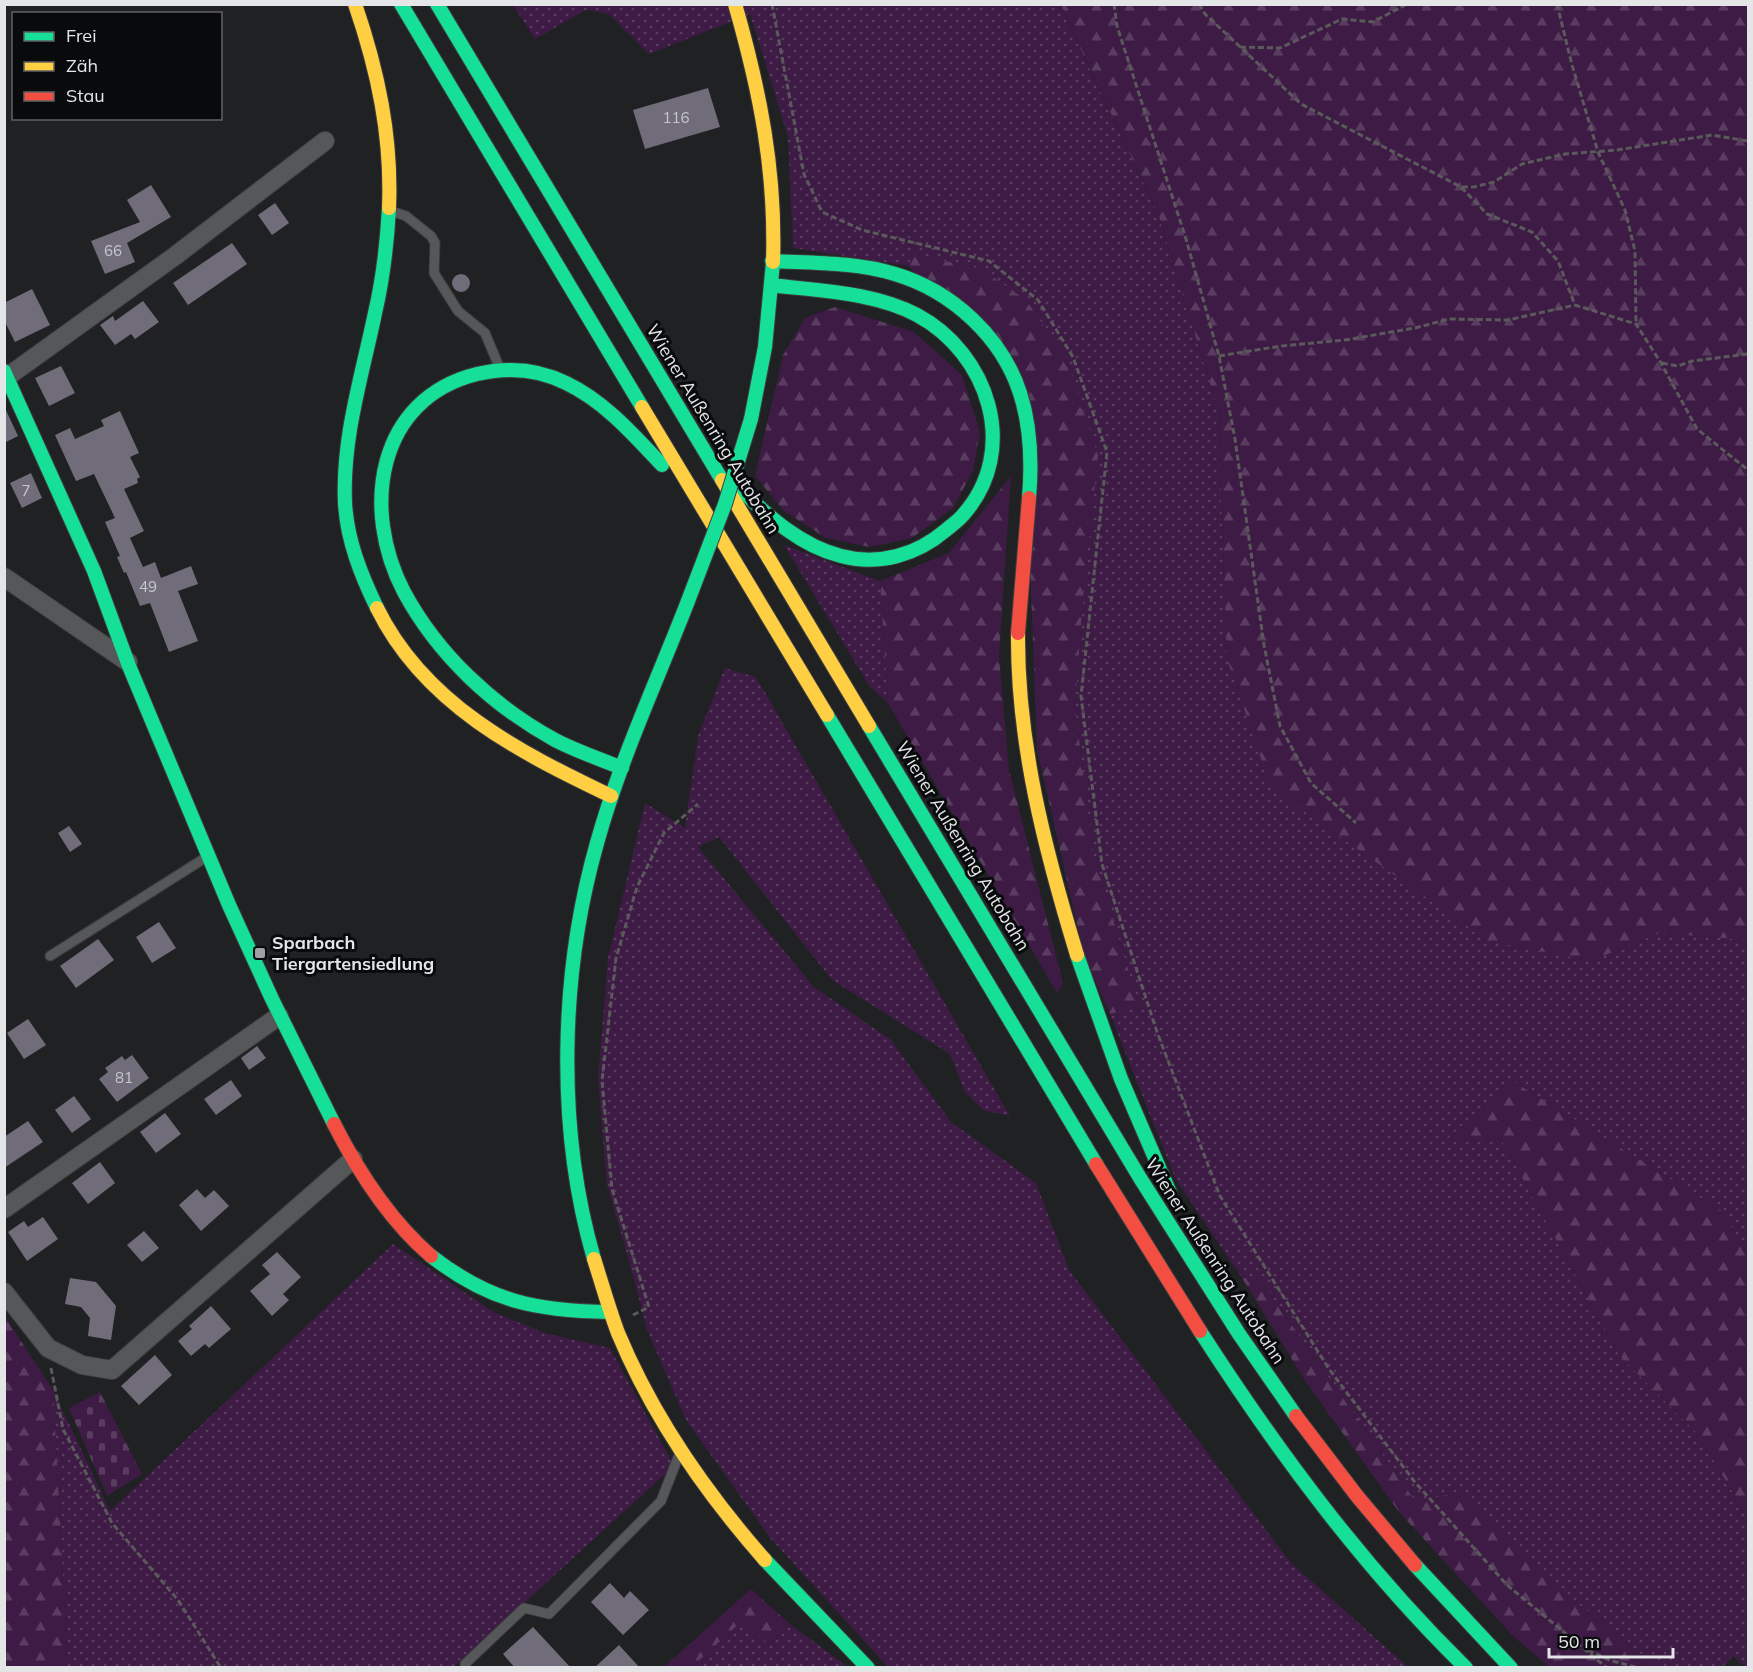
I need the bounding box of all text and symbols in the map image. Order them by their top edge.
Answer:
legend [12,12,222,120]
text: Frei [66,24,96,47]
text: Zäh [66,54,98,77]
text: Stau [66,84,105,107]
house number: 116 [662,108,690,127]
house number: 66 [104,241,122,260]
street label: Wiener Außenring Autobahn [642,320,785,538]
house number: 7 [21,481,31,500]
house number: 49 [139,577,157,596]
street label: Wiener Außenring Autobahn [892,737,1035,955]
place label: Sparbach Tiergartensiedlung [272,931,434,975]
marker: Sparbach Tiergartensiedlung [253,946,267,960]
house number: 81 [115,1068,133,1087]
street label: Wiener Außenring Autobahn [1140,1154,1291,1368]
scale bar [1549,1621,1674,1659]
text: 50 m [1558,1630,1600,1653]

